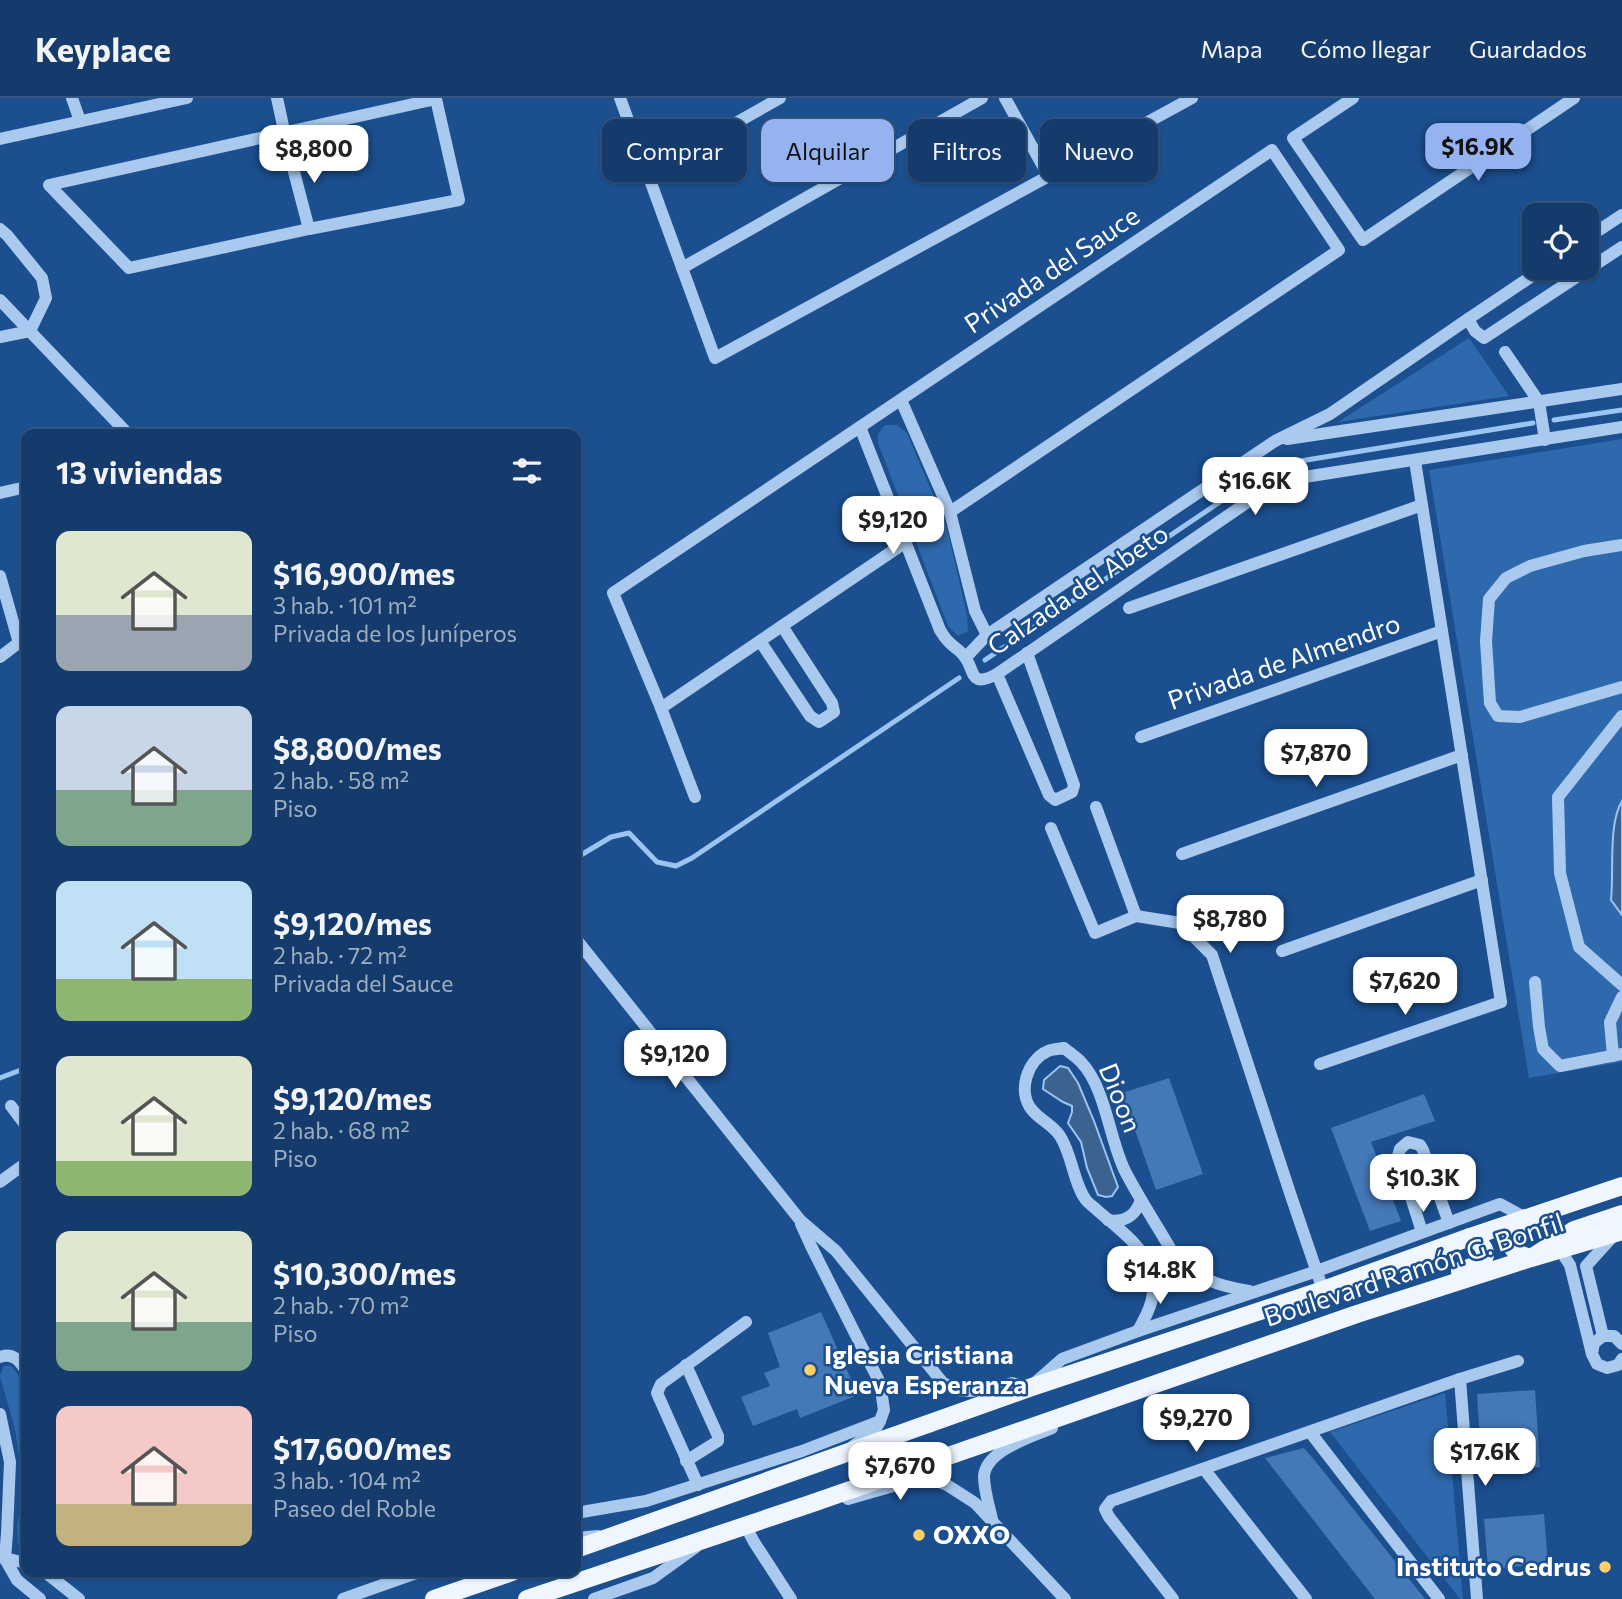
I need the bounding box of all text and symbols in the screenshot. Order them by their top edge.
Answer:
text: Keyplace [35,28,171,69]
text: Mapa [1200,34,1263,63]
text: Cómo llegar [1301,34,1431,63]
text: Guardados [1469,34,1587,63]
chip: Comprar [602,119,747,182]
chip: Alquilar [761,119,894,182]
chip: Filtros [908,119,1026,182]
chip: Nuevo [1040,119,1158,182]
pin: $16.9K [1421,123,1535,183]
pin: $8,800 [257,126,371,185]
text: $16.9K [1441,132,1515,160]
text: $8,800 [275,134,353,162]
street label: Privada del Sauce [958,199,1144,339]
map controls [1522,203,1599,280]
button: locate [1522,203,1599,280]
icon: filters [508,452,546,490]
text: 13 viviendas [56,453,223,490]
pin: $16.6K [1198,458,1312,517]
text: $16.6K [1218,466,1292,494]
pin: $9,120 [836,496,950,556]
text: $9,120 [858,505,928,533]
street label: Calzada del Abeto [981,517,1173,661]
text: $16,900/mes [273,554,455,591]
icon: home [112,559,196,643]
text: 3 hab. · 101 m² [273,591,417,619]
street label: Privada de Almendro [1163,606,1404,715]
text: Privada de los Juníperos [273,619,517,647]
text: $8,800/mes [273,729,442,766]
pin: $7,870 [1259,730,1373,789]
icon: home [112,734,196,818]
text: $7,870 [1280,738,1352,766]
text: 2 hab. · 58 m² [273,766,409,794]
text: Piso [273,794,318,822]
pin: $8,780 [1173,896,1287,955]
text: $9,120/mes [273,904,432,941]
text: $8,780 [1193,904,1267,932]
icon: home [112,909,196,993]
text: 2 hab. · 72 m² [273,941,407,969]
pin: $7,620 [1348,958,1462,1017]
text: $7,620 [1369,966,1441,994]
text: Privada del Sauce [273,969,453,997]
pin: $9,120 [618,1030,732,1090]
text: $9,120 [640,1039,710,1067]
street label: Dioon [1094,1058,1149,1137]
text: $9,120/mes [273,1079,432,1116]
icon: home [112,1084,196,1168]
text: 2 hab. · 68 m² [273,1116,410,1144]
text: Piso [273,1144,318,1172]
pin: $10.3K [1366,1154,1480,1214]
text: $10.3K [1386,1163,1460,1191]
street label: Boulevard Ramón G. Bonfil [1260,1205,1567,1332]
pin: $14.8K [1103,1246,1217,1306]
text: $10,300/mes [273,1254,456,1291]
text: $14.8K [1123,1255,1197,1283]
icon: home [112,1259,196,1343]
text: 2 hab. · 70 m² [273,1291,409,1319]
text: Piso [273,1319,318,1347]
place label: Iglesia Cristiana Nueva Esperanza [824,1338,1027,1399]
marker: Iglesia Cristiana Nueva Esperanza [802,1362,818,1378]
pin: $9,270 [1139,1394,1253,1454]
text: $9,270 [1159,1403,1233,1431]
pin: $17.6K [1428,1428,1542,1488]
text: $17,600/mes [273,1429,451,1466]
icon: home [112,1434,196,1518]
text: $17.6K [1450,1437,1520,1465]
pin: $7,670 [843,1442,957,1502]
text: $7,670 [864,1451,936,1479]
text: 3 hab. · 104 m² [273,1466,421,1494]
text: Paseo del Roble [273,1494,436,1522]
place label: OXXO [933,1518,1010,1549]
marker: OXXO [911,1527,927,1543]
place label: Instituto Cedrus [1396,1550,1591,1581]
marker: Instituto Cedrus [1597,1559,1613,1575]

